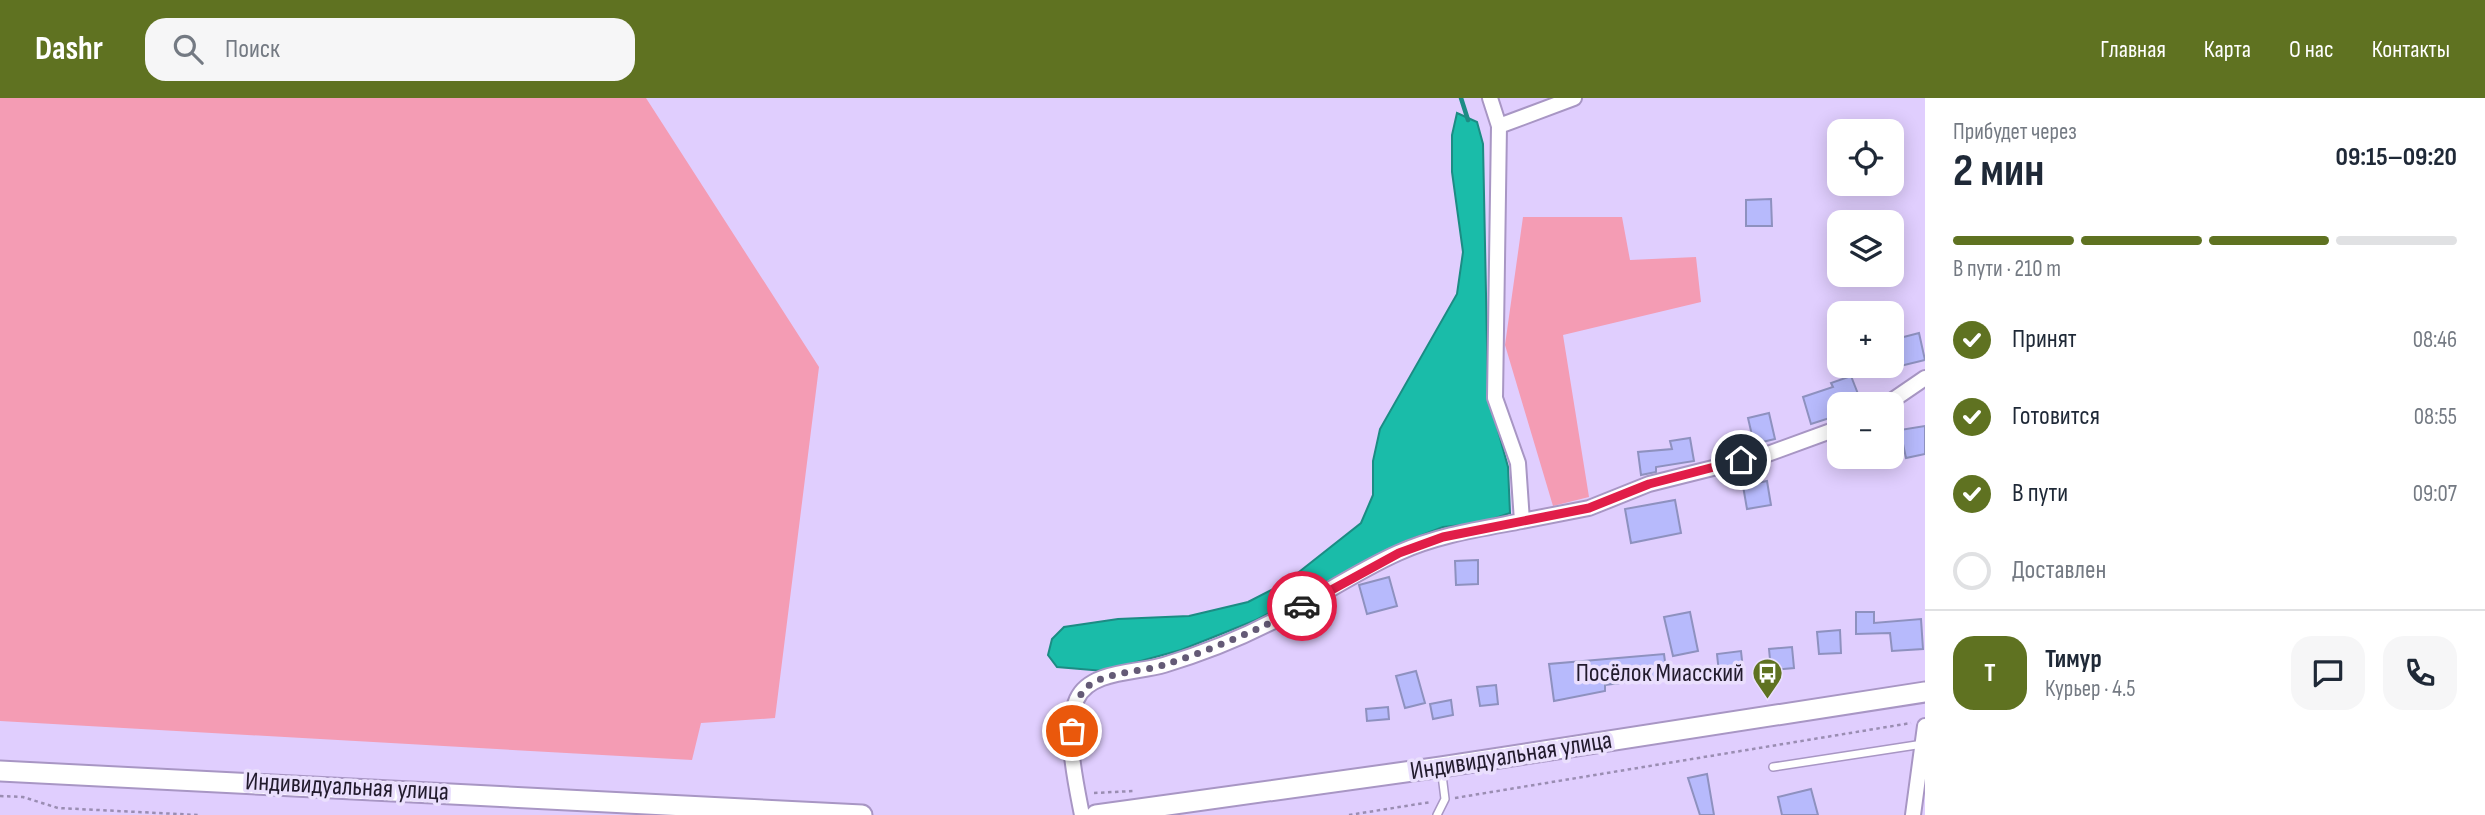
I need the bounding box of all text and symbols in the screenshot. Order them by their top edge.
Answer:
search box [145,18,635,81]
text: Dashr [35,29,103,69]
icon: search [169,30,207,68]
text: Поиск [225,34,280,65]
text: Главная [2100,35,2166,64]
text: Карта [2204,35,2251,64]
text: О нас [2289,35,2334,64]
text: Контакты [2372,35,2450,64]
text: Прибудет через [1953,118,2077,146]
map controls [1827,119,1904,469]
button: locate [1827,119,1904,196]
text: 09:15–09:20 [2336,142,2457,173]
text: 2 мин [1953,144,2044,199]
button: layers [1827,210,1904,287]
text: В пути · 210 m [1953,255,2061,283]
button: + [1827,301,1904,378]
icon: check [1953,321,1991,359]
text: Принят [2012,324,2077,355]
text: 08:46 [2413,326,2457,354]
button: − [1827,392,1904,469]
icon: check [1953,398,1991,436]
text: Готовится [2012,401,2100,432]
text: 08:55 [2414,403,2457,431]
pin [1711,430,1771,490]
icon: home [1722,441,1760,479]
icon: check [1953,475,1991,513]
text: В пути [2012,478,2068,509]
text: 09:07 [2413,480,2457,508]
text: Доставлен [2012,555,2106,586]
courier [1267,571,1337,641]
icon: car [1283,587,1321,625]
button: chat [2291,636,2365,710]
button: phone [2383,636,2457,710]
text: Тимур [2045,644,2102,675]
bus stop icon: Посёлок Миасский [1750,656,1784,700]
place label: Посёлок Миасский [1576,658,1744,689]
text: Т [1984,658,1996,689]
text: Курьер · 4.5 [2045,675,2135,703]
pin [1042,701,1102,761]
icon: bag [1053,712,1091,750]
street label: Индивидуальная улица [1408,725,1614,787]
street label: Индивидуальная улица [244,766,450,808]

